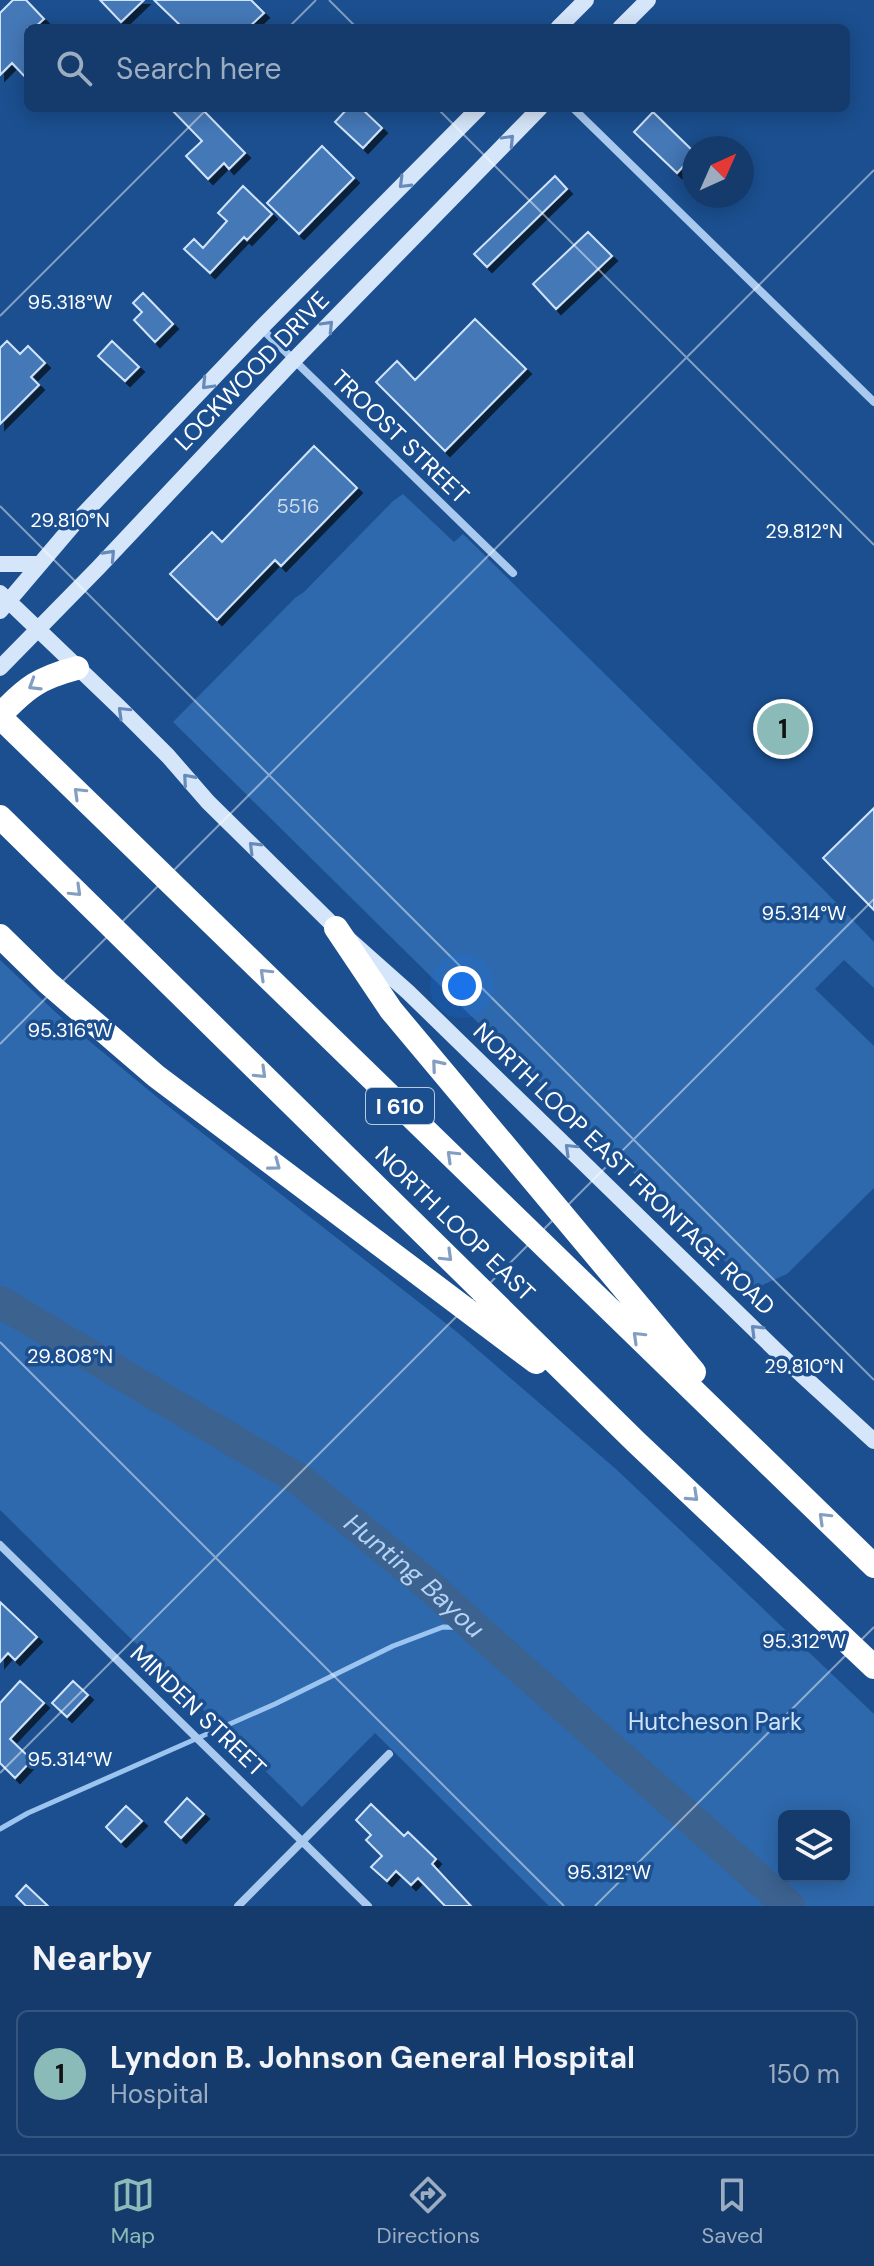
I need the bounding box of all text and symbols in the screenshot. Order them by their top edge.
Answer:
search box [24,24,850,112]
icon: search [52,46,96,90]
text: Search here [116,49,282,88]
one-way arrow [500,135,514,149]
north arrow [682,136,754,208]
one-way arrow [399,174,414,188]
street label: LOCKWOOD DRIVE [168,285,336,457]
text: 95.318°W [28,289,112,315]
one-way arrow [318,321,333,335]
street label: TROOST STREET [325,363,476,510]
one-way arrow [202,375,216,389]
house number: 5516 [276,493,320,519]
text: 29.810°N [30,507,110,533]
text: 29.812°N [765,518,843,544]
one-way arrow [101,550,116,564]
one-way arrow [29,675,43,690]
pin: 1 [757,699,809,759]
one-way arrow [118,706,132,721]
one-way arrow [184,774,198,789]
one-way arrow [74,788,88,803]
one-way arrow [249,842,263,856]
one-way arrow [67,882,81,896]
text: 95.314°W [762,900,846,926]
your location [442,966,482,1006]
one-way arrow [260,969,274,984]
street label: NORTH LOOP EAST FRONTAGE ROAD [467,1016,782,1322]
text: 95.316°W [27,1017,113,1043]
one-way arrow [432,1060,447,1075]
one-way arrow [252,1064,266,1079]
road number: I 610 [366,1088,434,1124]
street label: NORTH LOOP EAST [369,1139,542,1308]
one-way arrow [564,1144,579,1158]
one-way arrow [447,1150,461,1165]
one-way arrow [266,1156,281,1170]
one-way arrow [438,1246,452,1261]
one-way arrow [751,1325,765,1339]
one-way arrow [633,1332,647,1346]
text: 29.808°N [27,1343,113,1369]
text: 29.810°N [764,1353,844,1379]
one-way arrow [684,1487,698,1501]
water label: Hunting Bayou [337,1506,492,1645]
one-way arrow [819,1513,833,1527]
text: 95.312°W [762,1628,846,1654]
street label: MINDEN STREET [124,1638,273,1783]
park label: Hutcheson Park [628,1706,802,1737]
text: 95.314°W [28,1746,112,1772]
map controls [778,1810,850,1882]
button: layers [778,1810,850,1882]
text: 95.312°W [567,1859,651,1885]
text: Nearby [32,1936,152,1981]
text: Lyndon B. Johnson General Hospital [110,2038,635,2077]
text: 1 [55,2057,65,2091]
text: 150 m [768,2057,840,2091]
text: Hospital [110,2077,209,2111]
tab: Map [111,2173,155,2250]
tab: Directions [377,2173,480,2250]
tab: Saved [702,2173,763,2250]

